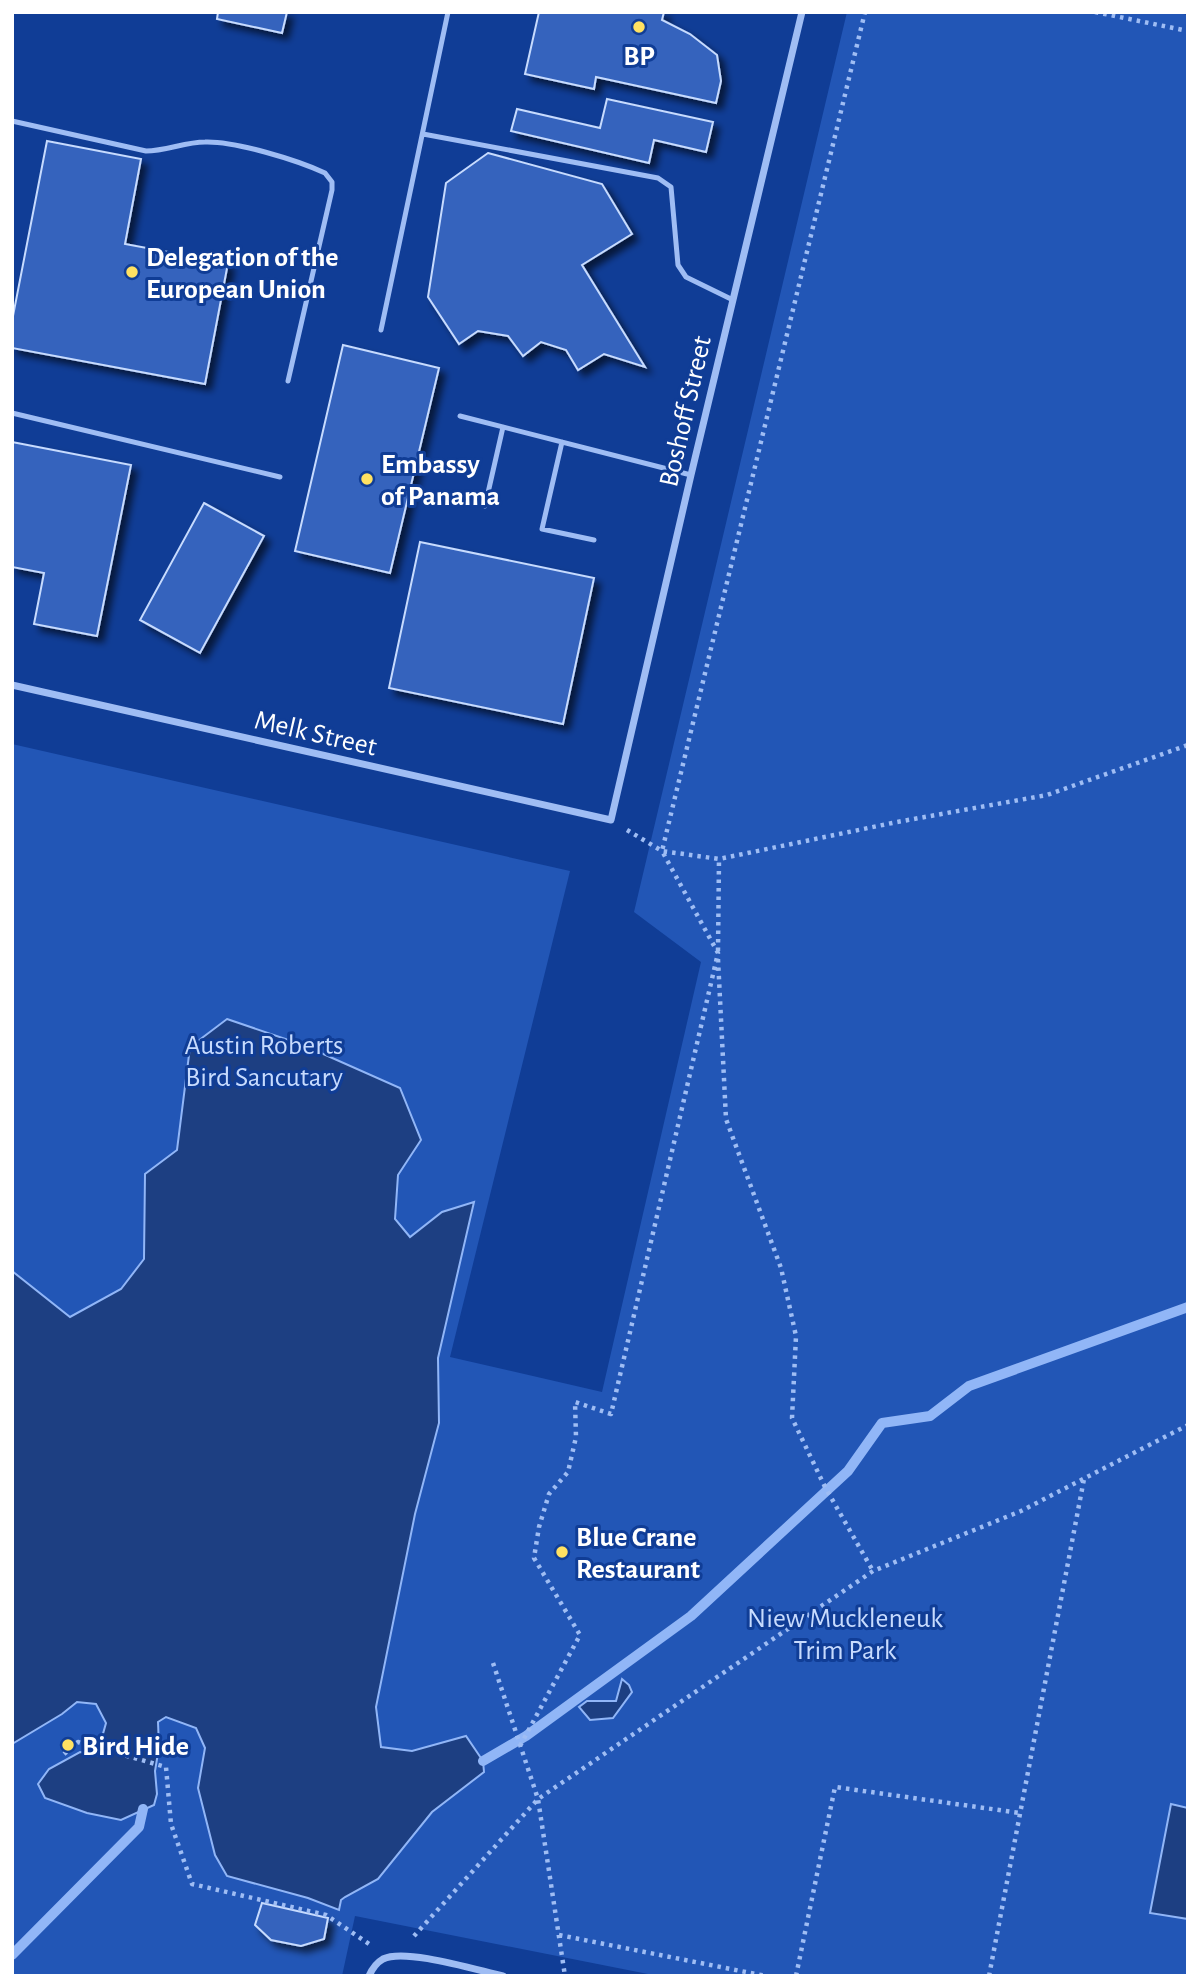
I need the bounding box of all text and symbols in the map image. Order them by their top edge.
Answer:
marker: BP [631,19,647,35]
place label: BP [623,43,655,71]
place label: Delegation of the European Union [146,244,339,304]
marker: Delegation of the European Union [124,264,140,280]
street label: Boshoff Street [655,333,717,490]
place label: Embassy of Panama [381,451,500,511]
marker: Embassy of Panama [359,471,375,487]
street label: Melk Street [252,706,379,762]
park label: Austin Roberts Bird Sancutary [185,1032,343,1092]
place label: Blue Crane Restaurant [576,1524,701,1584]
marker: Blue Crane Restaurant [554,1544,570,1560]
park label: Niew Muckleneuk Trim Park [747,1605,943,1665]
place label: Bird Hide [82,1733,189,1761]
marker: Bird Hide [60,1737,76,1753]

